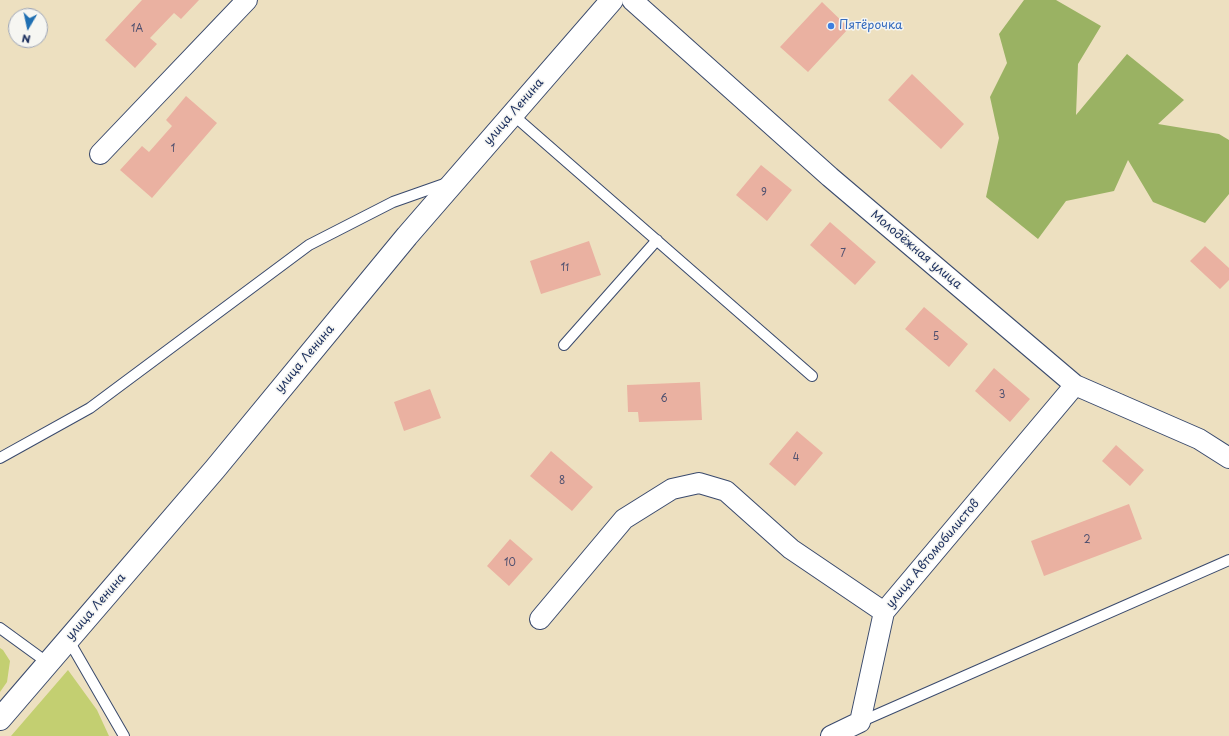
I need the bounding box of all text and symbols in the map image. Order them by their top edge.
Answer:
north arrow [8,8,48,48]
place label: Пятёрочка [839,19,902,33]
marker: Пятёрочка [826,21,836,31]
house number: 1А [131,23,143,35]
text: N [21,30,32,48]
street label: улица Ленина [481,76,547,148]
house number: 1 [171,143,175,155]
house number: 9 [761,187,767,199]
street label: Молодёжная улица [868,208,964,292]
house number: 7 [840,248,846,260]
house number: 11 [561,262,569,274]
street label: улица Ленина [273,322,337,396]
house number: 5 [933,331,939,343]
house number: 3 [999,389,1005,401]
house number: 6 [660,393,668,405]
house number: 4 [793,452,799,464]
house number: 8 [559,475,565,487]
street label: улица Автомобилистов [883,497,983,611]
house number: 2 [1083,534,1091,546]
house number: 10 [504,557,516,569]
street label: улица Ленина [63,571,129,643]

